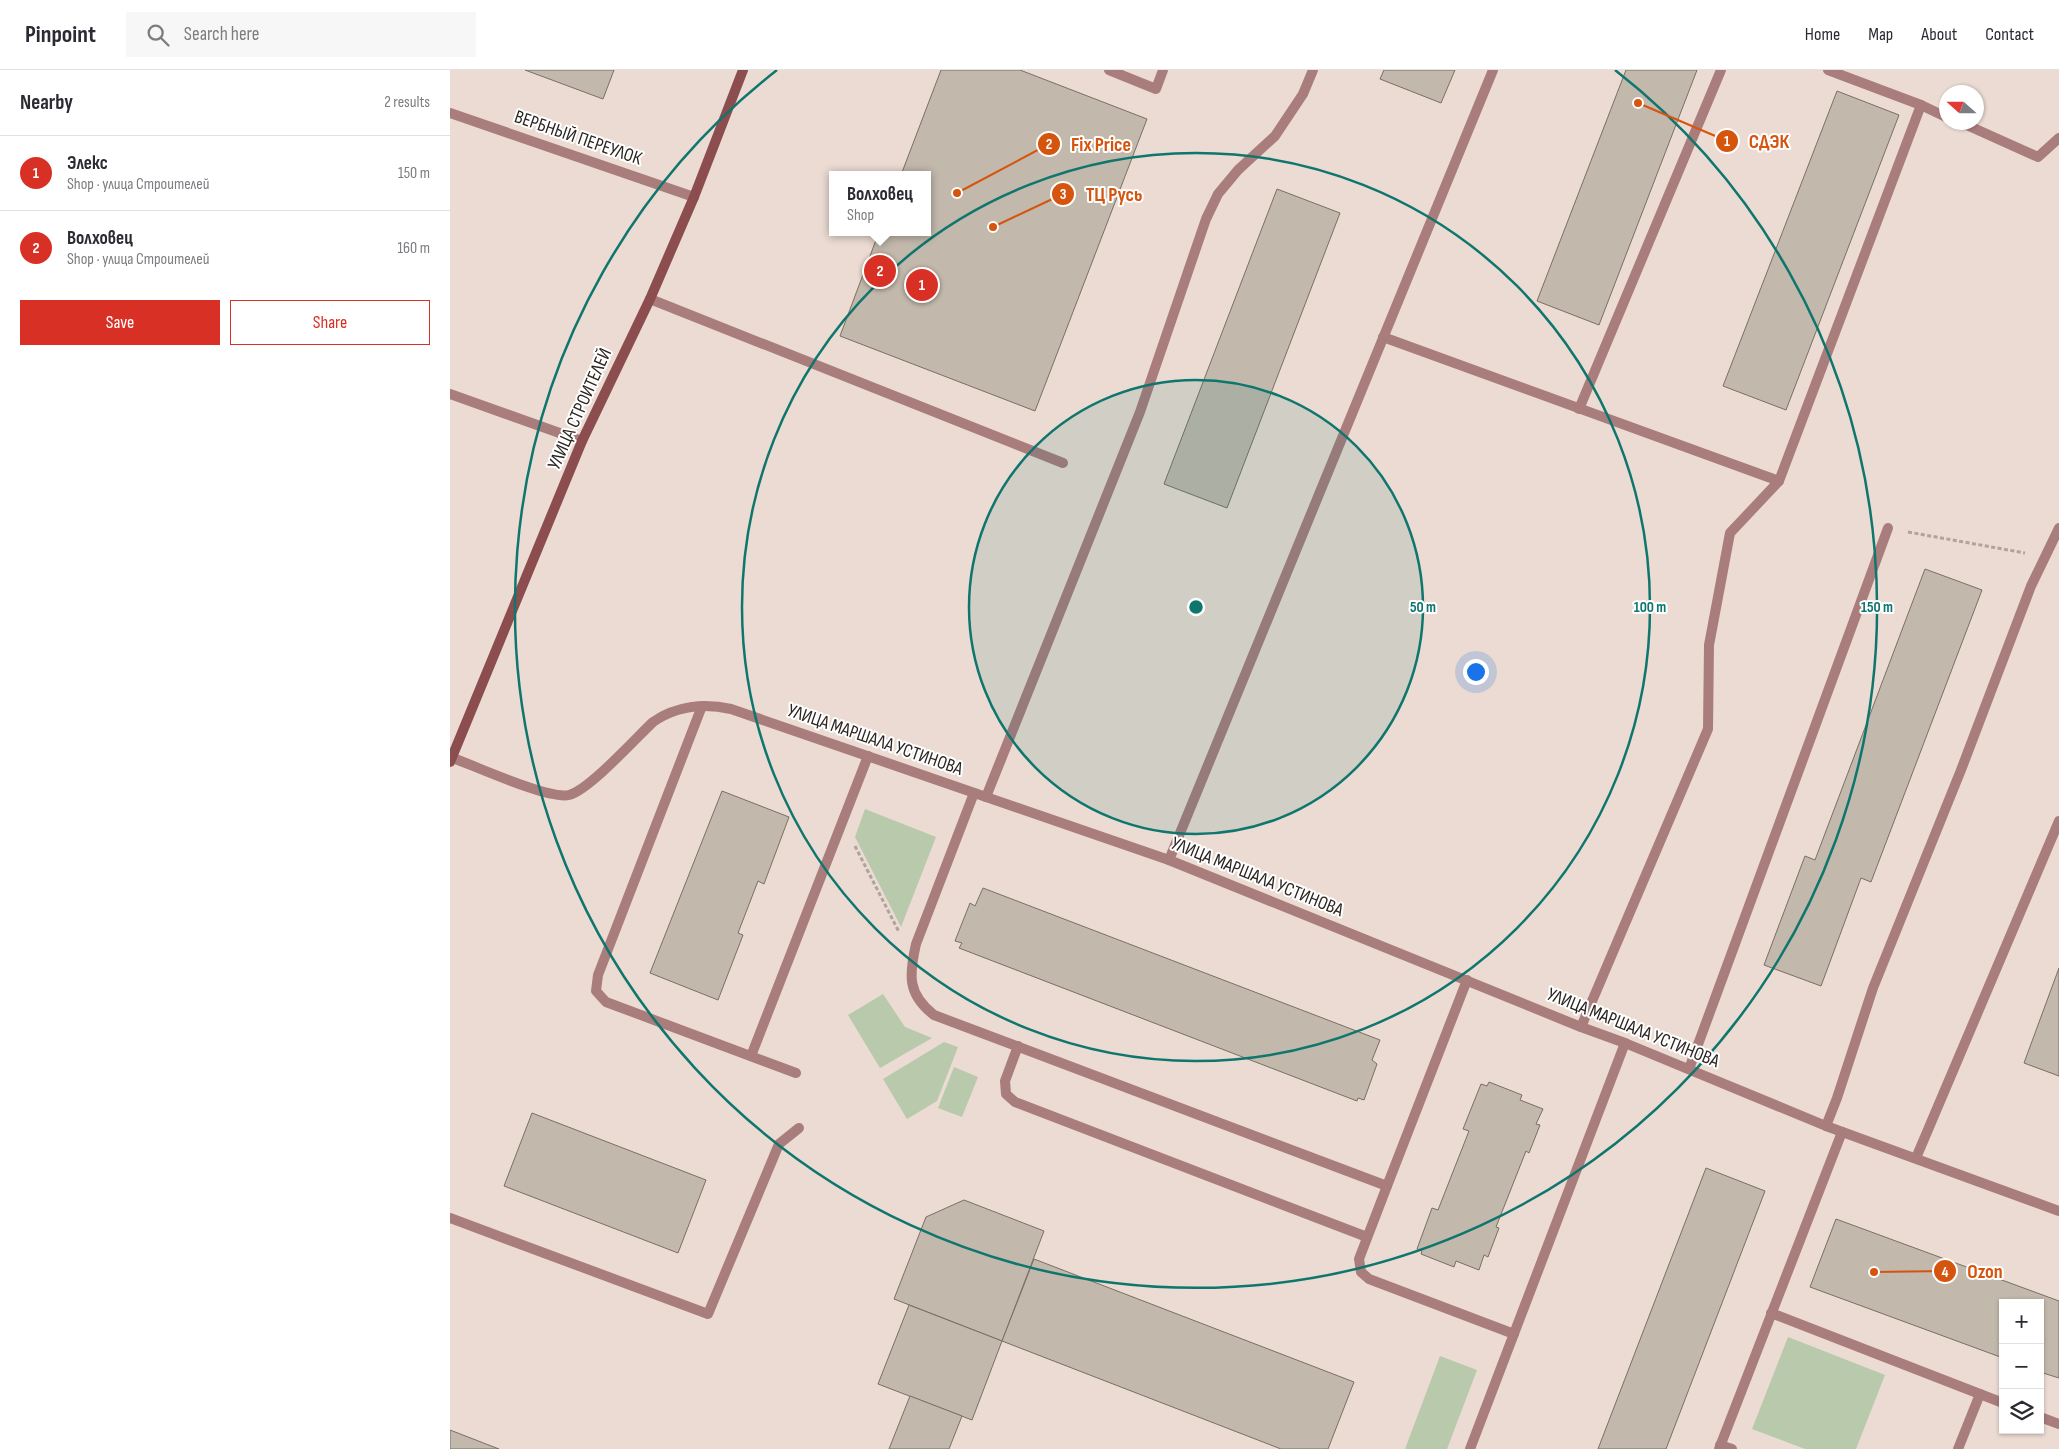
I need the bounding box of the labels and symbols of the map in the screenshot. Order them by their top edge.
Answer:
north arrow [1939,85,1984,130]
street label: ВЕРБНЫЙ ПЕРЕУЛОК [511,105,645,171]
callout: СДЭК [1714,123,1799,158]
callout: Fix Price [1036,127,1141,162]
text: СДЭК [1749,130,1789,154]
text: 1 [1724,132,1730,151]
text: Fix Price [1071,133,1131,157]
text: 2 [1046,135,1052,154]
callout: ТЦ Русь [1051,176,1152,211]
text: ТЦ Русь [1086,183,1142,207]
text: 3 [1060,185,1067,204]
pin: 2 [864,252,896,290]
pin: 1 [906,266,938,304]
street label: УЛИЦА СТРОИТЕЛЕЙ [543,345,617,473]
centre of rings [1187,598,1205,616]
text: 50 m [1410,598,1436,617]
text: 100 m [1634,598,1666,617]
text: 150 m [1861,598,1893,617]
your location [1463,659,1489,685]
street label: УЛИЦА МАРШАЛА УСТИНОВА [784,699,967,781]
street label: УЛИЦА МАРШАЛА УСТИНОВА [1167,832,1347,922]
street label: УЛИЦА МАРШАЛА УСТИНОВА [1543,983,1723,1073]
callout: Ozon [1933,1254,2013,1289]
text: Ozon [1967,1260,2003,1284]
text: 4 [1942,1263,1949,1282]

